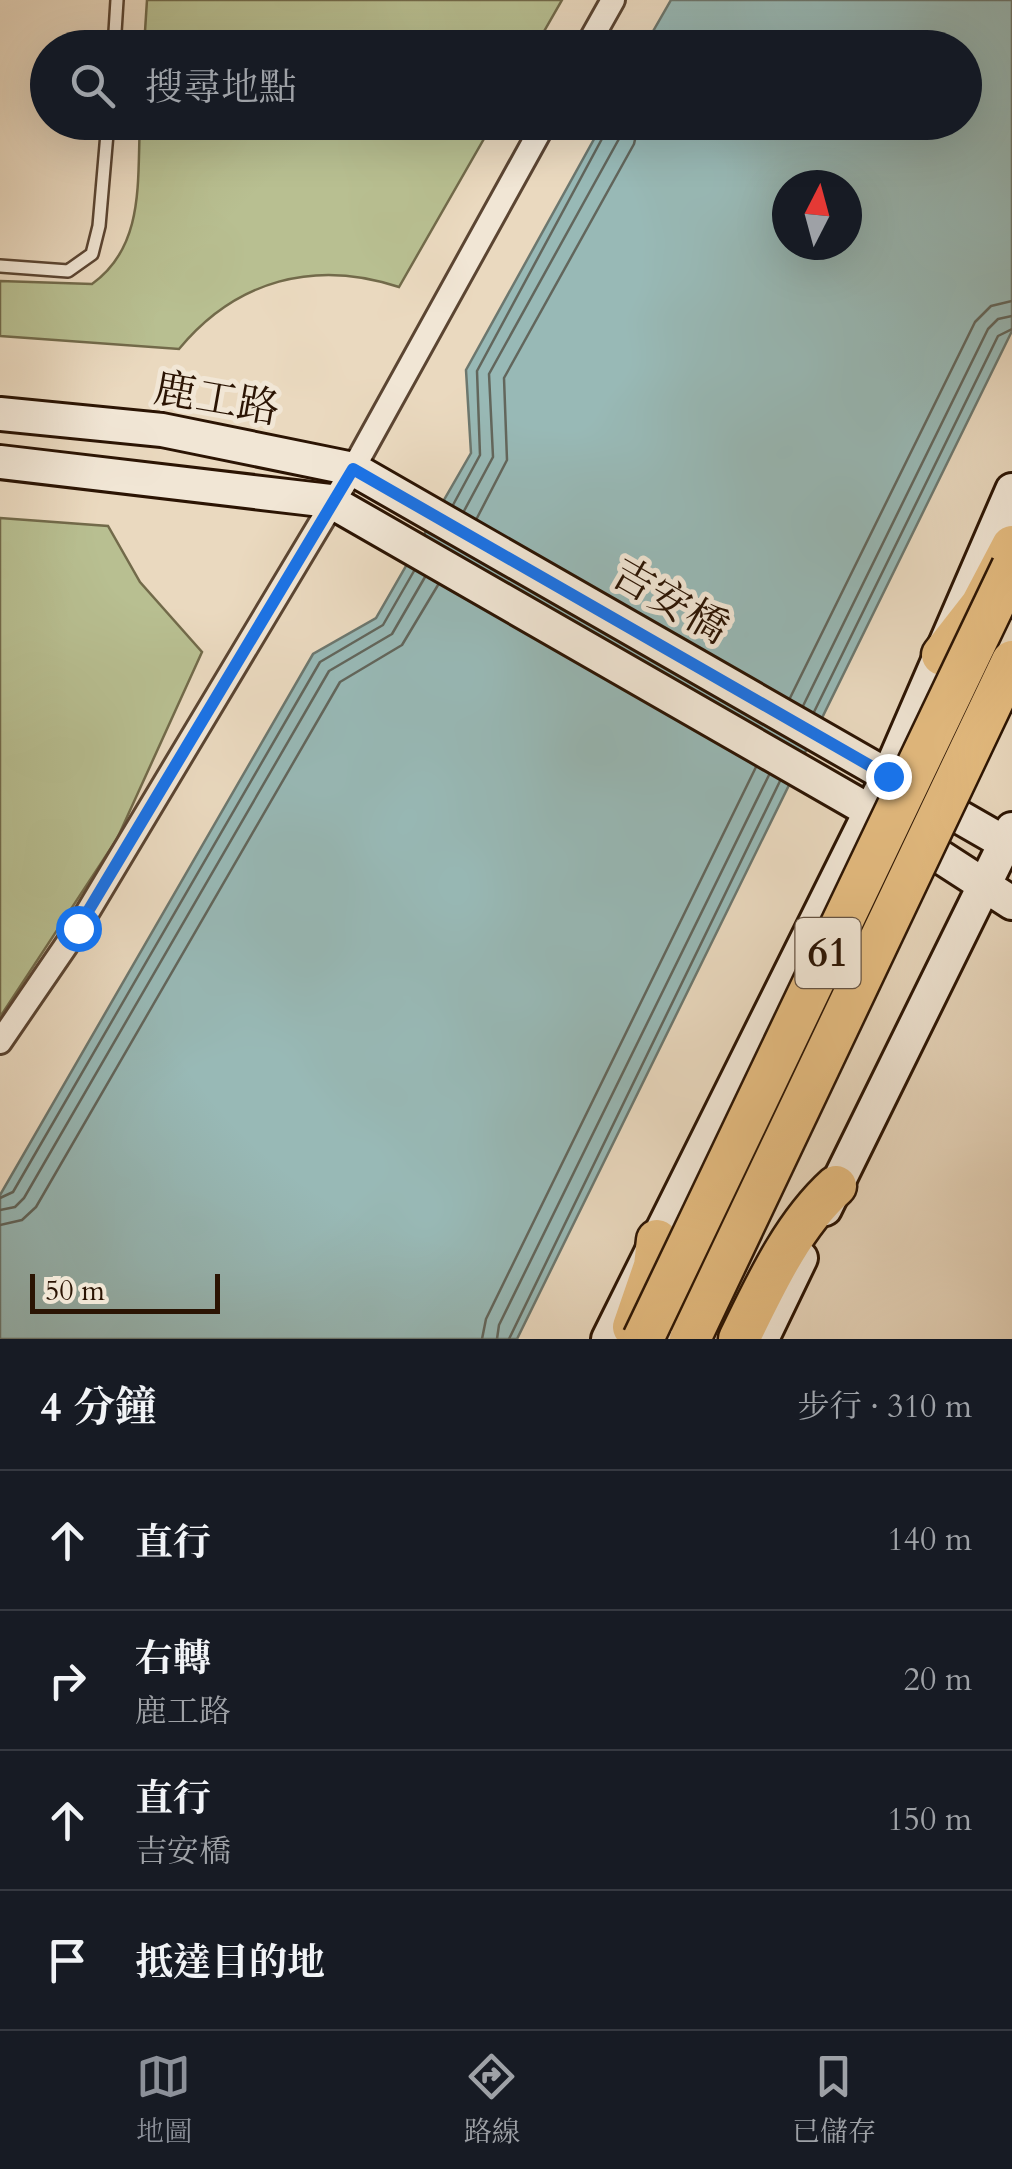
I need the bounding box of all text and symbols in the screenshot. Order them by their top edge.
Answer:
search box [30,30,982,140]
icon: search [65,58,120,113]
text: 搜尋地點 [145,62,297,114]
north arrow [772,170,862,260]
street label: 鹿工路 [150,360,284,438]
street label: 吉安橋 [601,545,739,657]
route end [866,754,912,800]
route start [56,906,102,952]
road number: 61 [796,918,860,988]
scale bar [30,1269,220,1314]
text: 50 m [45,1272,105,1310]
text: 4 分鐘 [40,1379,157,1436]
text: 步行 · 310 m [798,1385,972,1429]
icon: ahead [40,1513,95,1568]
text: 直行 [135,1517,211,1569]
text: 140 m [887,1518,972,1562]
text: 右轉 [135,1633,211,1685]
icon: right [40,1653,95,1708]
text: 20 m [904,1658,972,1702]
text: 鹿工路 [135,1690,231,1734]
text: 直行 [135,1773,211,1825]
icon: ahead [40,1793,95,1848]
text: 150 m [887,1798,972,1842]
text: 吉安橋 [135,1830,231,1874]
icon: arrive [40,1933,95,1988]
text: 抵達目的地 [135,1937,325,1989]
tab: 地圖 [136,2049,192,2151]
tab: 路線 [464,2049,520,2151]
tab: 已儲存 [792,2049,876,2151]

